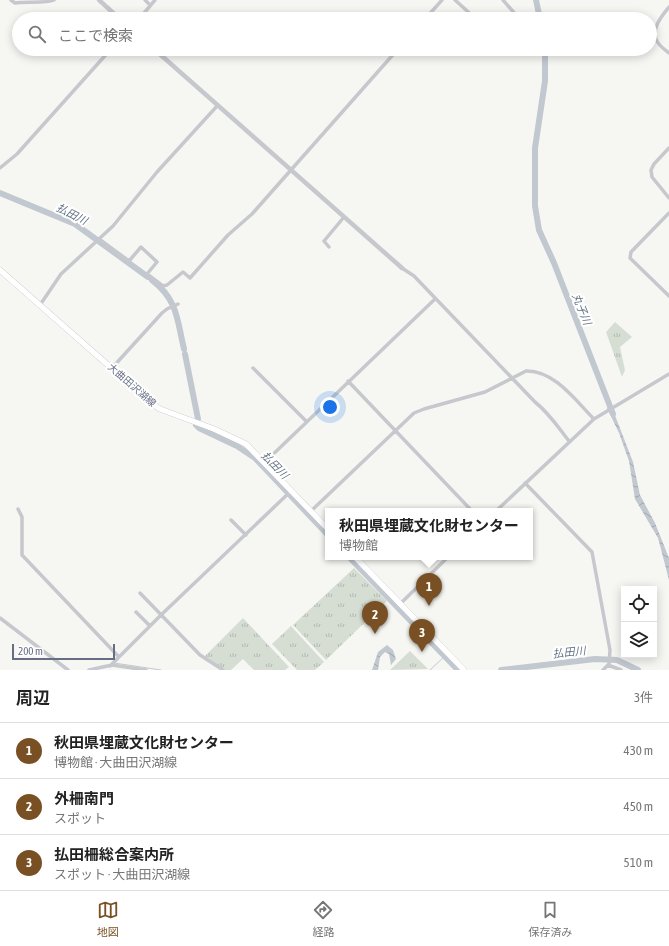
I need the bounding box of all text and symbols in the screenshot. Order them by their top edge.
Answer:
search box [12,12,657,56]
icon: search [26,23,48,45]
text: ここで検索 [58,27,133,44]
water label: 払田川 [55,201,90,227]
water label: 丸子川 [570,291,594,327]
street label: 大曲田沢湖線 [106,361,158,409]
your location [320,397,340,417]
water label: 払田川 [259,449,291,482]
popup [325,508,533,560]
text: 秋田県埋蔵文化財センター [339,517,519,534]
text: 博物館 [339,538,378,553]
pin: 1 [416,573,442,606]
map controls [621,586,657,658]
button: locate [621,586,657,622]
pin: 2 [362,601,388,634]
pin: 3 [409,619,435,652]
button: layers [621,622,657,658]
scale bar [12,642,115,661]
water label: 払田川 [552,644,587,660]
text: 200 m [18,645,43,657]
text: 周辺 [16,688,50,708]
text: 3件 [634,690,653,705]
text: 秋田県埋蔵文化財センター [54,734,234,751]
text: 1 [26,743,32,758]
text: 430 m [624,743,653,758]
text: 博物館 · 大曲田沢湖線 [54,755,177,770]
text: 外柵南門 [54,790,114,807]
text: 2 [26,799,32,814]
text: 450 m [624,799,653,814]
text: スポット [54,811,106,826]
text: 払田柵総合案内所 [54,846,174,863]
text: 3 [26,855,32,870]
text: 510 m [624,855,653,870]
text: スポット · 大曲田沢湖線 [54,867,190,882]
tab: 地図 [97,899,119,939]
tab: 経路 [312,899,334,939]
tab: 保存済み [528,899,572,939]

